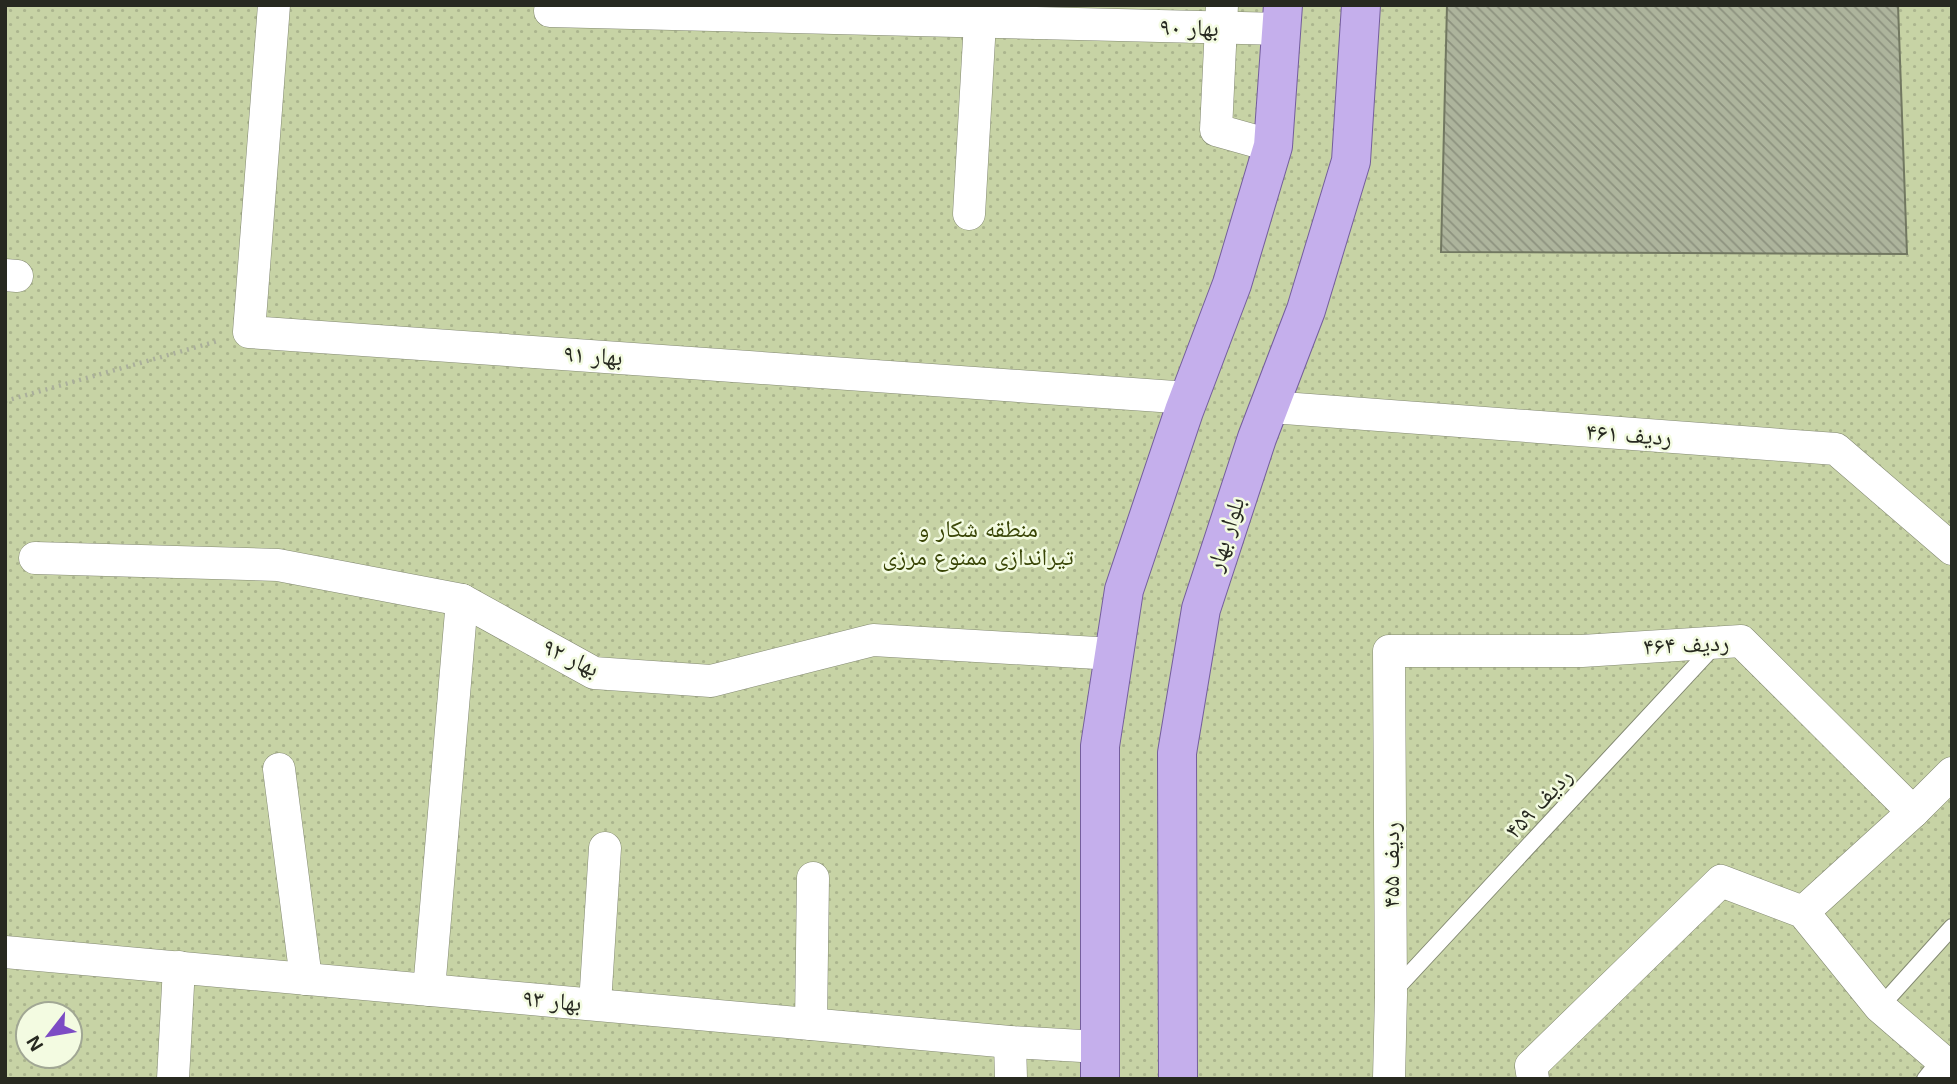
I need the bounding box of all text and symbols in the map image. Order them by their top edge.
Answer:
street label: بهار ۹۰ [1159,13,1219,42]
street label: بهار ۹۱ [562,339,624,371]
street label: ردیف ۴۶۱ [1585,418,1673,451]
street label: بلوار بهار [1200,493,1250,576]
park label: منطقه شکار و تیراندازی ممنوع مرزی [882,515,1074,572]
street label: ردیف ۴۶۴ [1642,628,1730,660]
street label: بهار ۹۲ [538,632,604,682]
street label: ردیف ۴۵۹ [1499,762,1578,844]
street label: ردیف ۴۵۵ [1377,822,1404,908]
street label: بهار ۹۳ [521,984,583,1017]
north arrow [14,1000,84,1070]
text: N [22,1032,47,1055]

